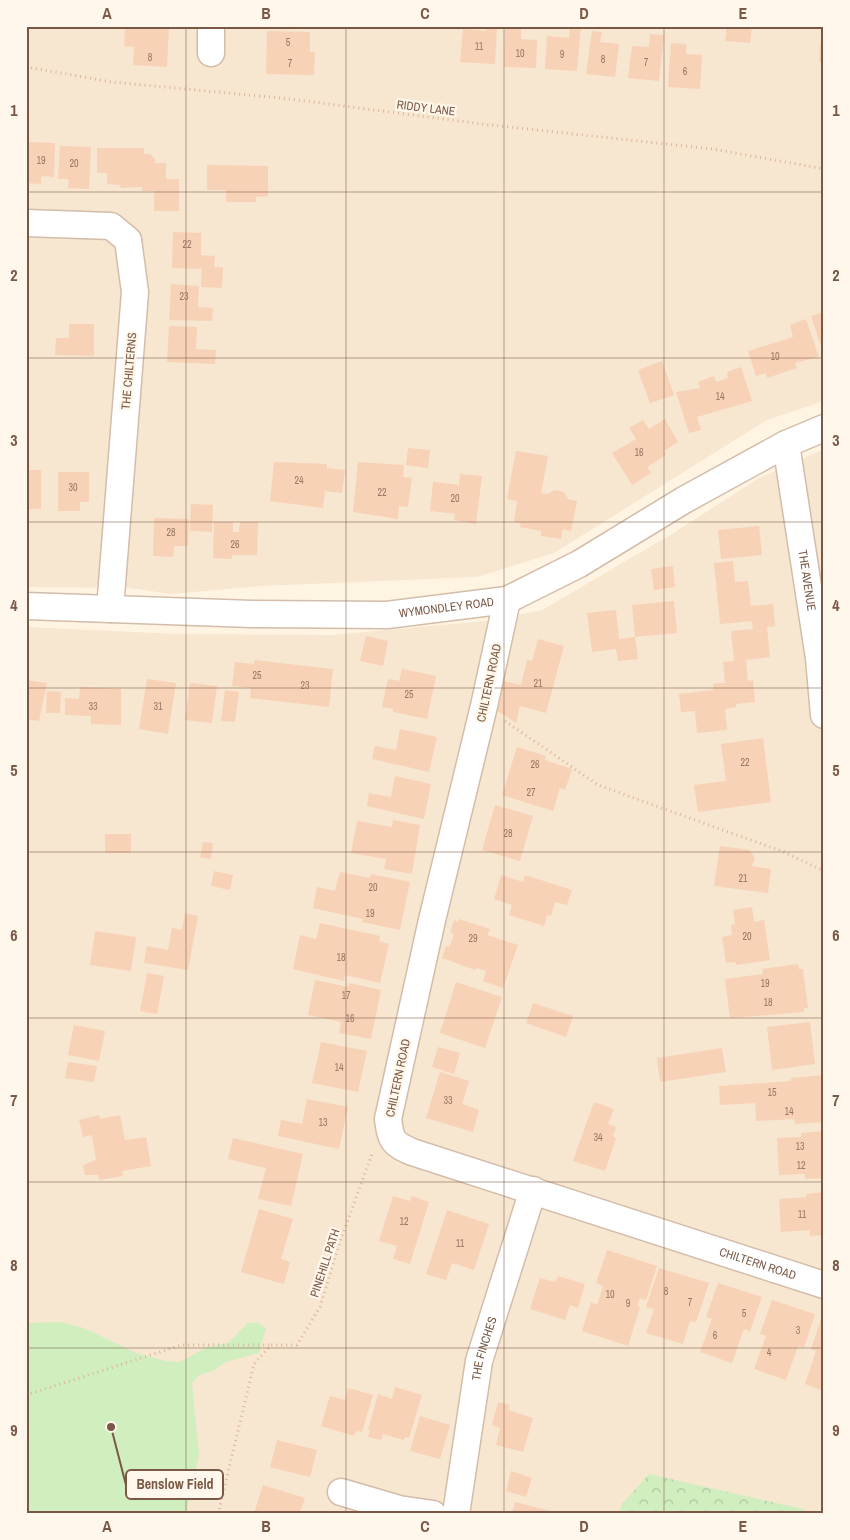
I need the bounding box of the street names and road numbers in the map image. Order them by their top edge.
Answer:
street label: RIDDY LANE [396,96,456,120]
street label: THE CHILTERNS [118,331,140,410]
street label: THE AVENUE [794,549,820,612]
street label: WYMONDLEY ROAD [398,594,495,621]
street label: CHILTERN ROAD [473,642,505,724]
street label: CHILTERN ROAD [382,1037,414,1119]
street label: PINEHILL PATH [306,1227,344,1299]
street label: CHILTERN ROAD [717,1244,798,1283]
street label: THE FINCHES [468,1314,501,1382]

